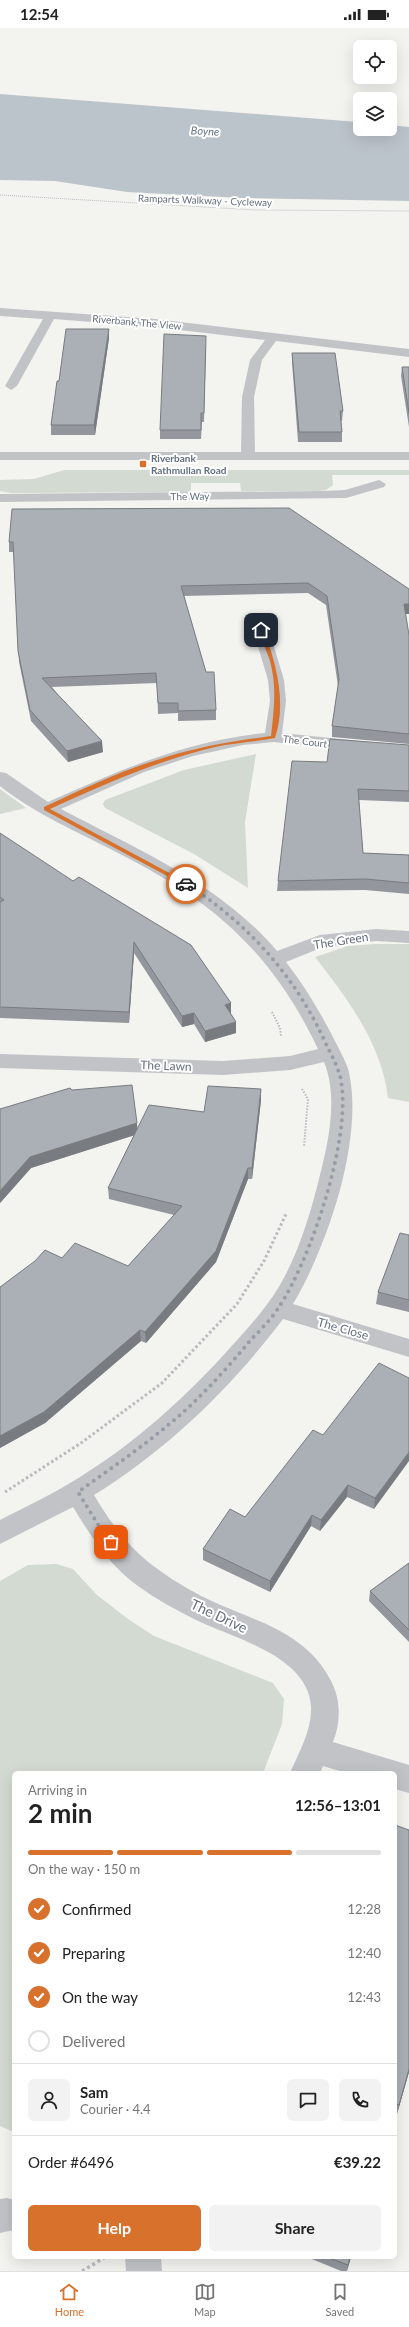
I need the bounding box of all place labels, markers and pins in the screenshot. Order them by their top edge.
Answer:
place label: Riverbank Rathmullan Road [151,452,227,476]
marker: Riverbank Rathmullan Road [138,459,148,469]
pin [244,613,278,647]
pin [94,1525,128,1559]

